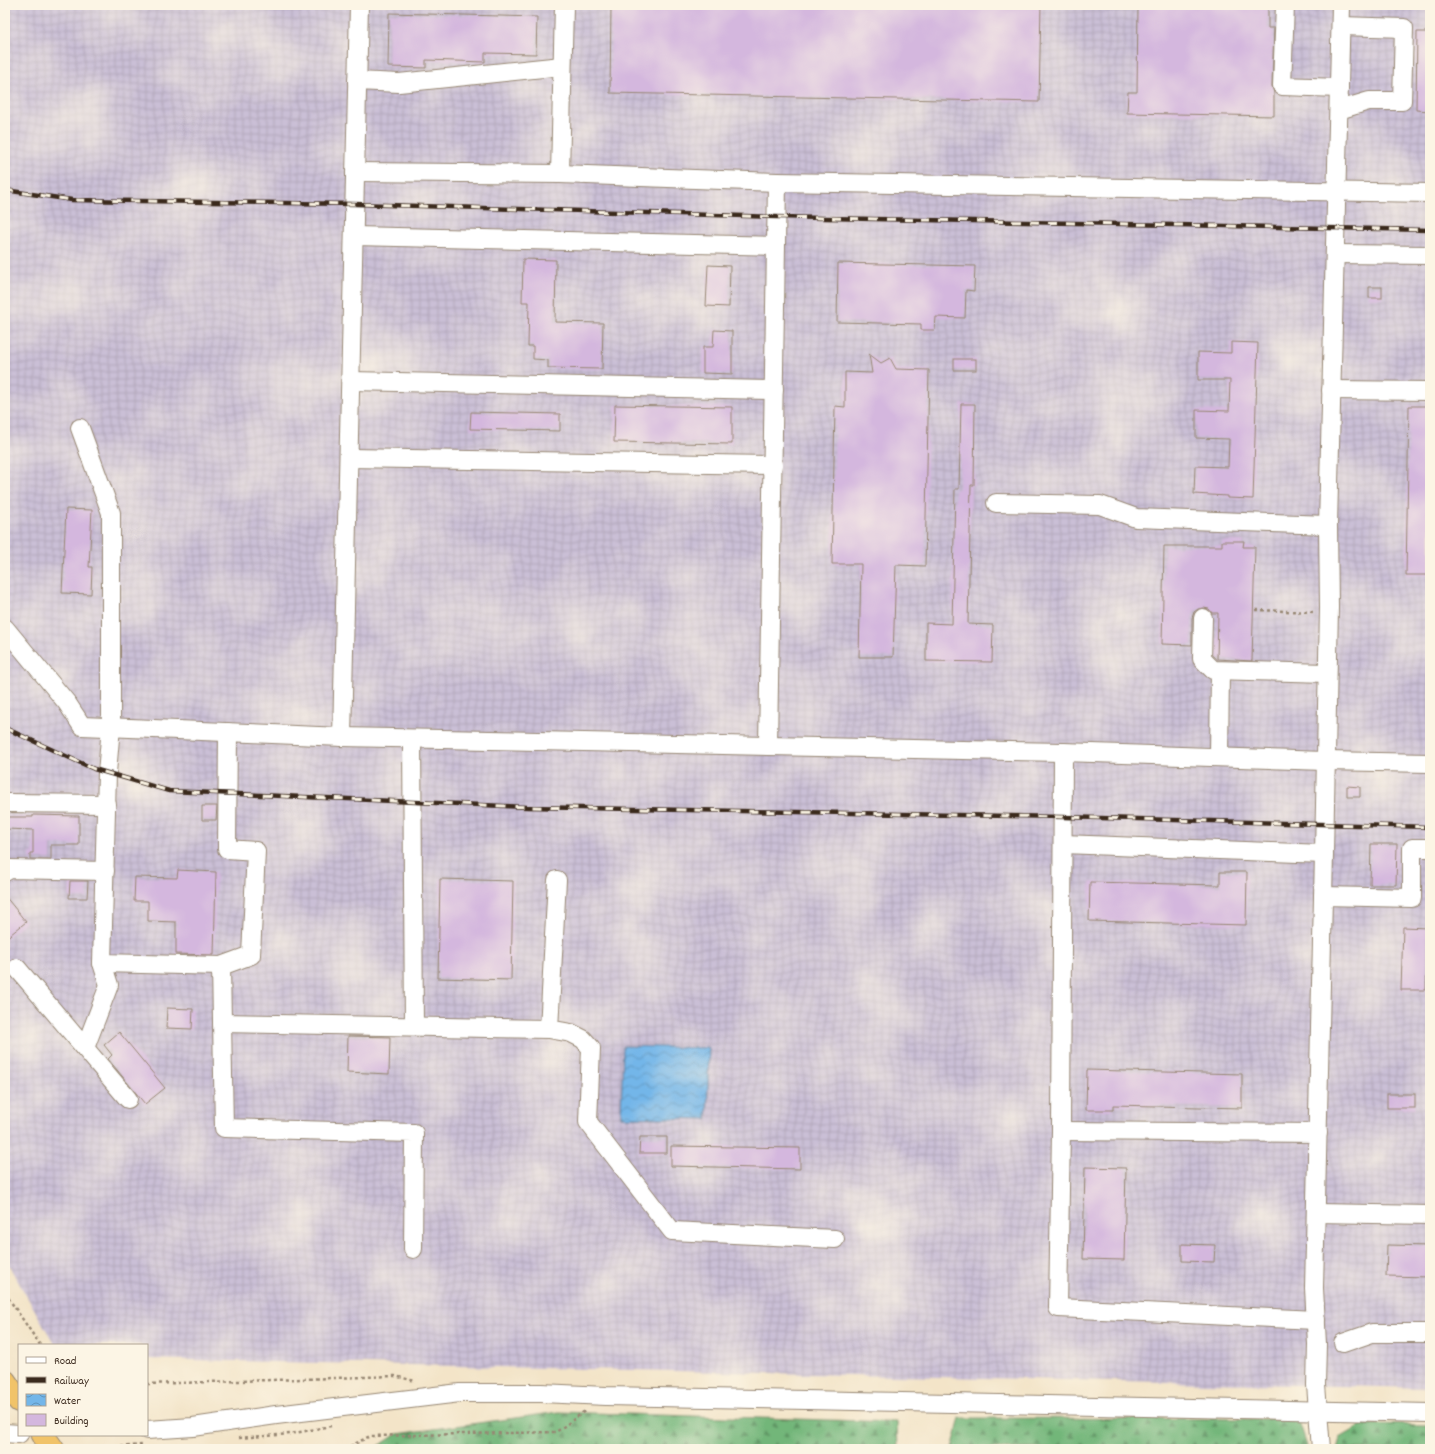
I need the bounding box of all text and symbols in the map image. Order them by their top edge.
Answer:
legend [18,1344,148,1436]
text: Road [54,1353,76,1370]
text: Railway [54,1373,90,1390]
text: Water [54,1393,81,1410]
text: Building [54,1413,89,1430]

